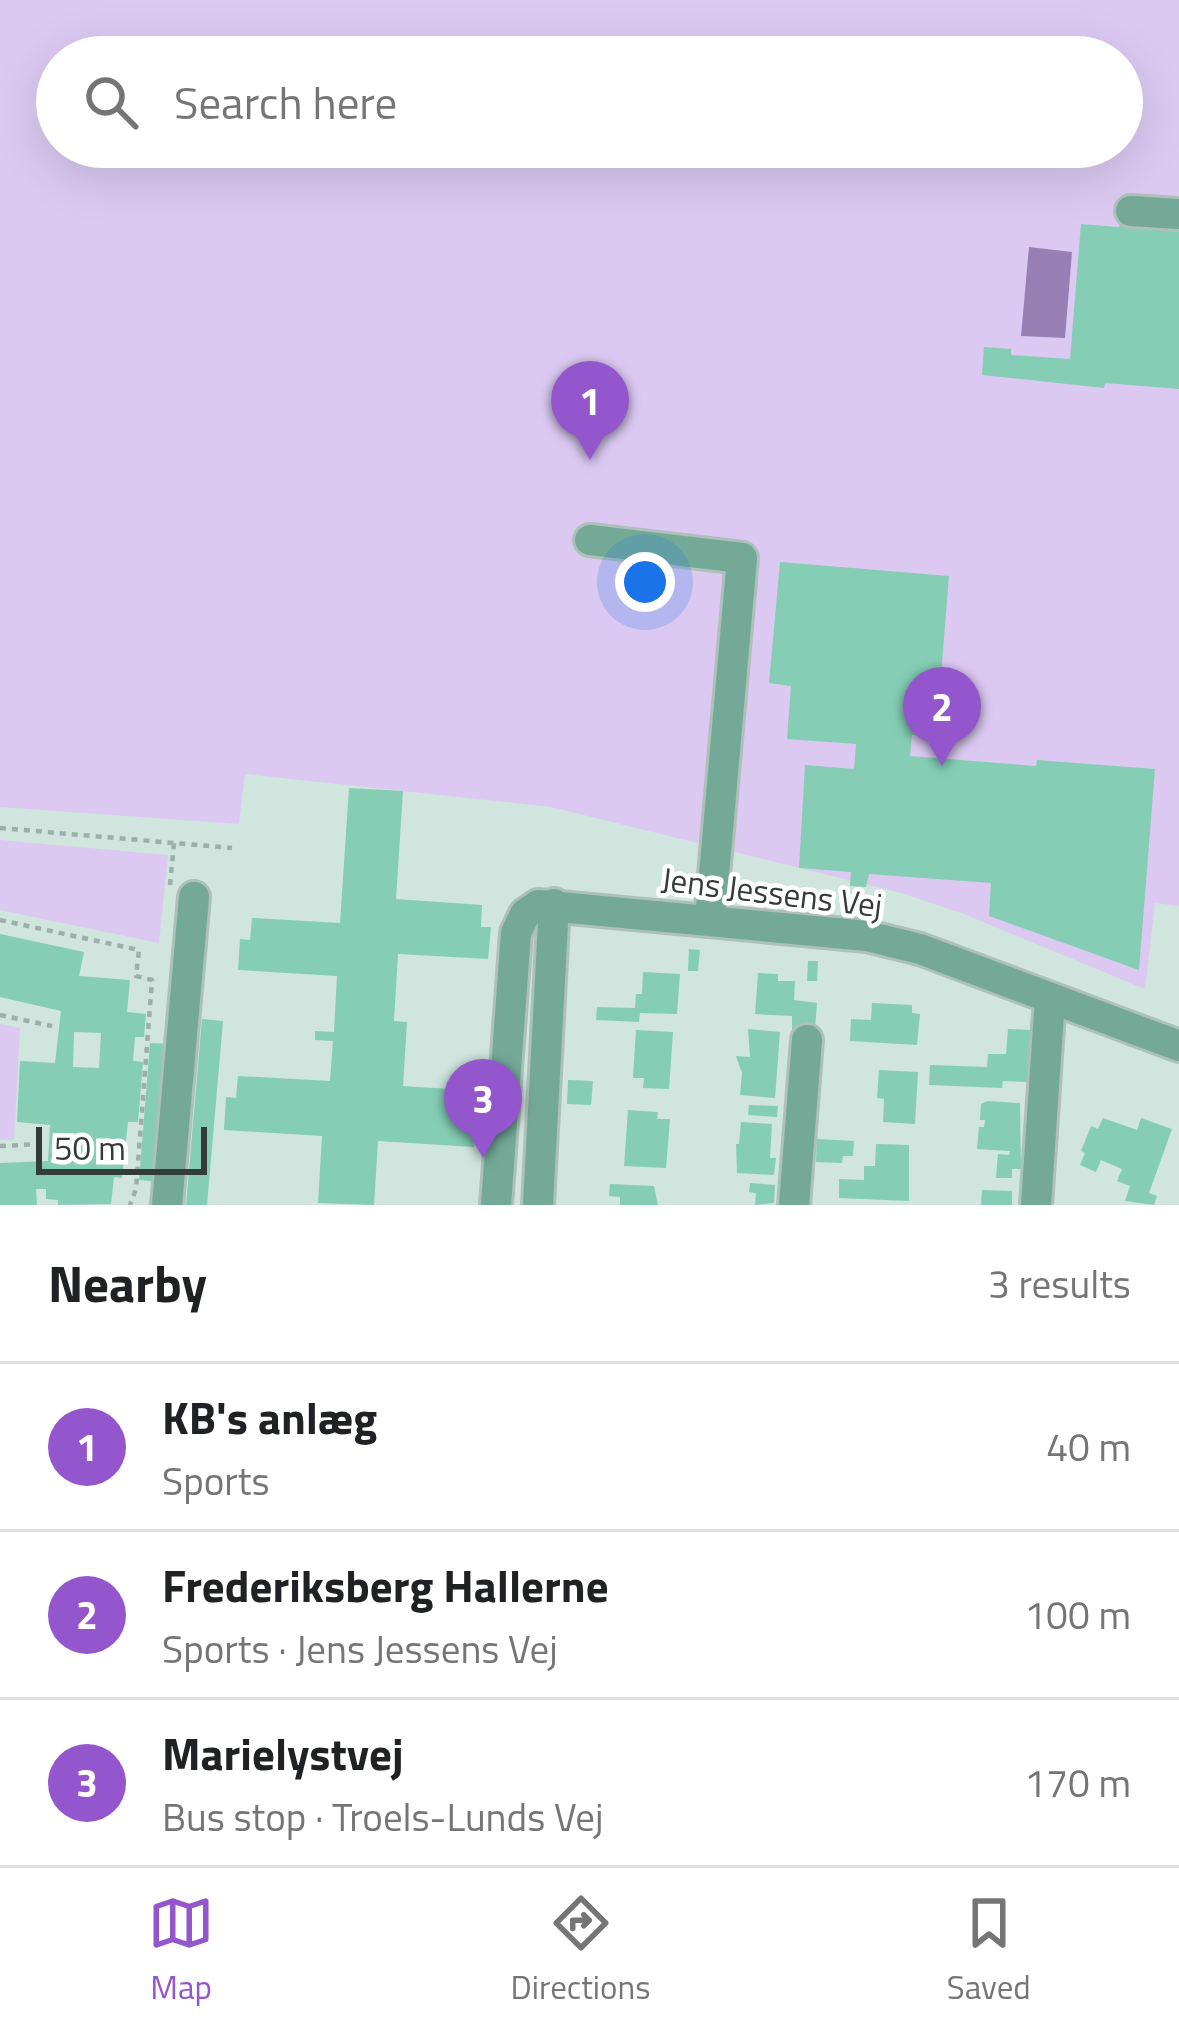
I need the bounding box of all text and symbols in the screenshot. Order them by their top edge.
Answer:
search box [36,36,1143,168]
text: Search here [174,68,397,136]
icon: search [78,69,144,135]
pin: 1 [551,361,629,460]
your location [615,552,675,612]
pin: 2 [903,667,981,766]
street label: Jens Jessens Vej [659,854,885,930]
pin: 3 [444,1059,522,1158]
scale bar [36,1121,207,1174]
text: 50 m [54,1123,126,1173]
text: Nearby [48,1244,207,1322]
text: 3 results [988,1254,1131,1313]
text: KB's anlæg [162,1383,377,1451]
text: 1 [76,1417,98,1476]
text: 40 m [1046,1417,1131,1476]
text: Sports [162,1451,270,1510]
text: Frederiksberg Hallerne [162,1551,609,1619]
text: 2 [76,1585,98,1644]
text: 100 m [1024,1585,1131,1644]
text: Sports · Jens Jessens Vej [162,1619,558,1678]
text: Marielystvej [162,1719,404,1787]
text: 3 [76,1753,98,1812]
text: 170 m [1024,1753,1131,1812]
text: Bus stop · Troels-Lunds Vej [162,1787,604,1846]
tab: Map [148,1890,214,2012]
tab: Directions [511,1890,650,2012]
tab: Saved [947,1890,1031,2012]

